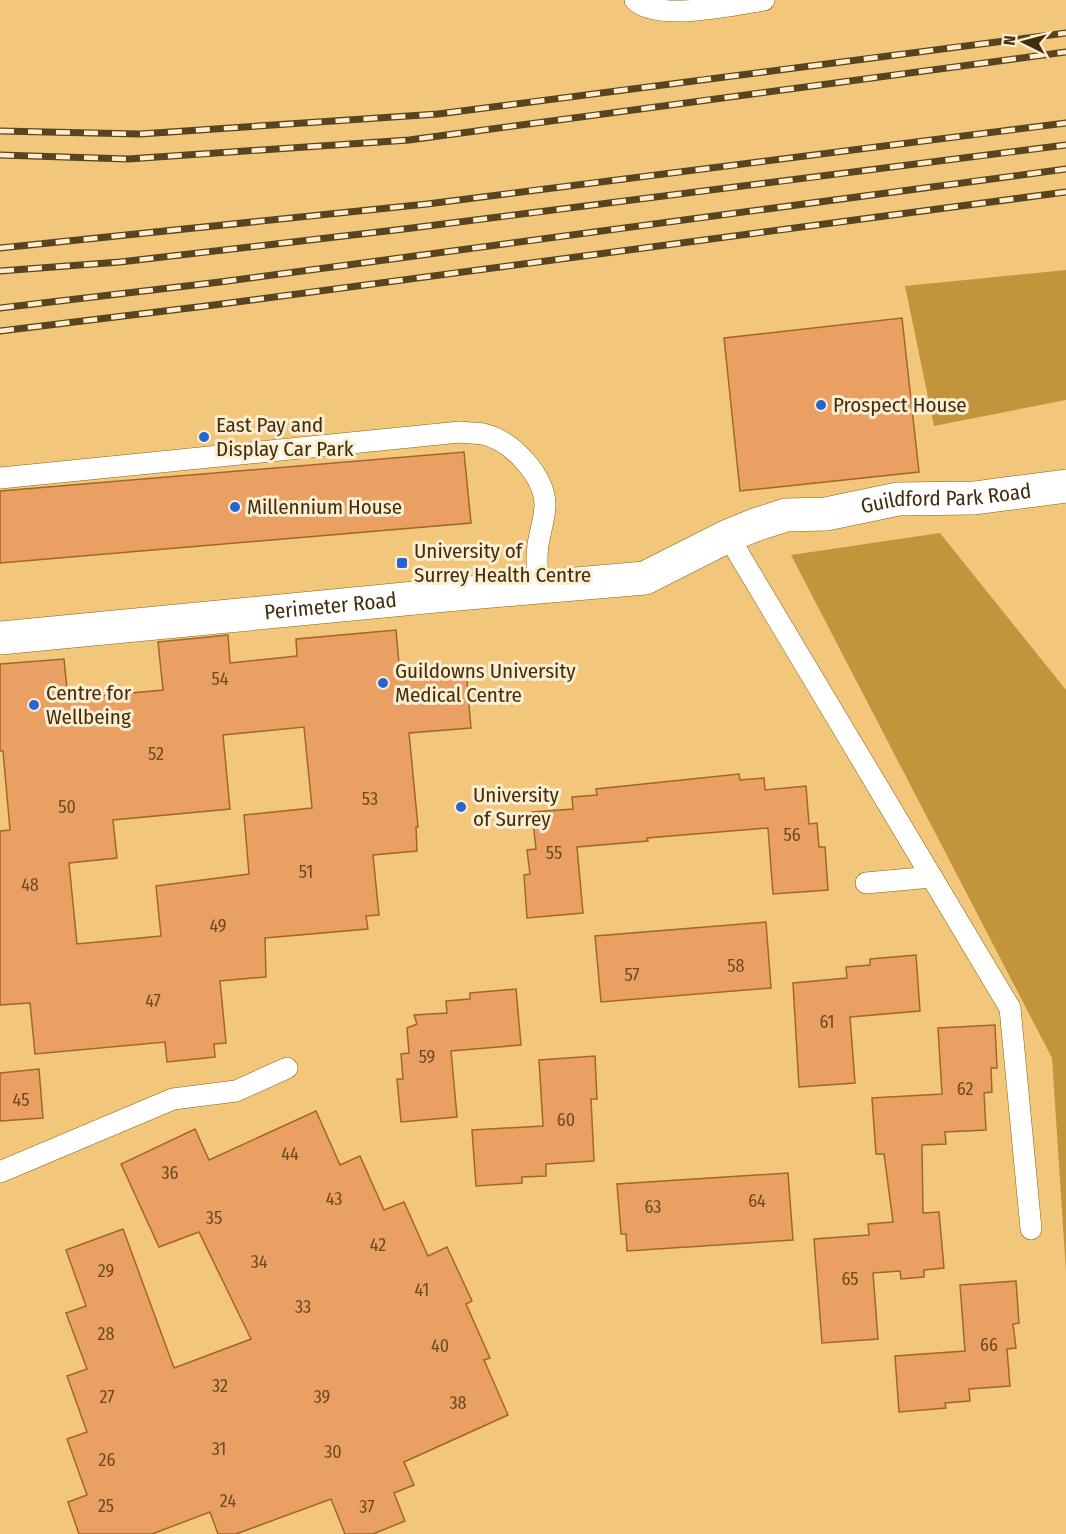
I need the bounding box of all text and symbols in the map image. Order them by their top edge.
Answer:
north arrow [994,12,1054,72]
text: N [1000,35,1020,46]
place label: Prospect House [833,392,967,418]
marker: Prospect House [814,398,828,412]
place label: East Pay and Display Car Park [216,412,354,462]
marker: East Pay and Display Car Park [197,430,211,444]
street label: Guildford Park Road [858,478,1033,519]
place label: Millennium House [247,494,402,520]
marker: Millennium House [228,500,242,514]
place label: University of Surrey Health Centre [414,538,591,588]
marker: University of Surrey Health Centre [395,556,409,570]
street label: Perimeter Road [263,587,398,625]
place label: Guildowns University Medical Centre [395,658,576,708]
house number: 54 [212,668,229,690]
marker: Guildowns University Medical Centre [376,676,390,690]
place label: Centre for Wellbeing [46,680,132,730]
marker: Centre for Wellbeing [27,698,41,712]
house number: 52 [148,743,164,765]
place label: University of Surrey [473,782,559,832]
house number: 53 [362,788,378,810]
house number: 50 [58,796,76,818]
marker: University of Surrey [454,800,468,814]
house number: 56 [783,824,801,846]
house number: 55 [546,842,562,864]
house number: 51 [299,861,313,883]
house number: 48 [21,874,39,896]
house number: 49 [209,915,227,937]
house number: 58 [727,955,745,977]
house number: 57 [624,964,640,986]
house number: 47 [145,990,161,1012]
house number: 61 [819,1011,835,1033]
house number: 59 [419,1046,435,1068]
house number: 62 [957,1078,973,1100]
house number: 45 [13,1089,29,1111]
house number: 60 [557,1109,575,1131]
house number: 44 [281,1143,299,1165]
house number: 36 [161,1162,179,1184]
house number: 43 [326,1188,342,1210]
house number: 64 [748,1190,766,1212]
house number: 63 [645,1196,661,1218]
house number: 35 [206,1207,222,1229]
house number: 42 [370,1234,386,1256]
house number: 34 [251,1251,268,1273]
house number: 29 [98,1260,114,1282]
house number: 65 [841,1268,859,1290]
house number: 41 [415,1279,429,1301]
house number: 33 [295,1296,311,1318]
house number: 28 [98,1323,114,1345]
house number: 66 [980,1334,998,1356]
house number: 40 [431,1335,449,1357]
house number: 32 [212,1375,228,1397]
house number: 27 [99,1386,115,1408]
house number: 39 [314,1386,330,1408]
house number: 38 [449,1392,467,1414]
house number: 31 [212,1438,226,1460]
house number: 30 [324,1441,342,1463]
house number: 26 [99,1449,116,1471]
house number: 24 [220,1490,236,1512]
house number: 25 [98,1495,114,1517]
house number: 37 [359,1496,375,1518]

